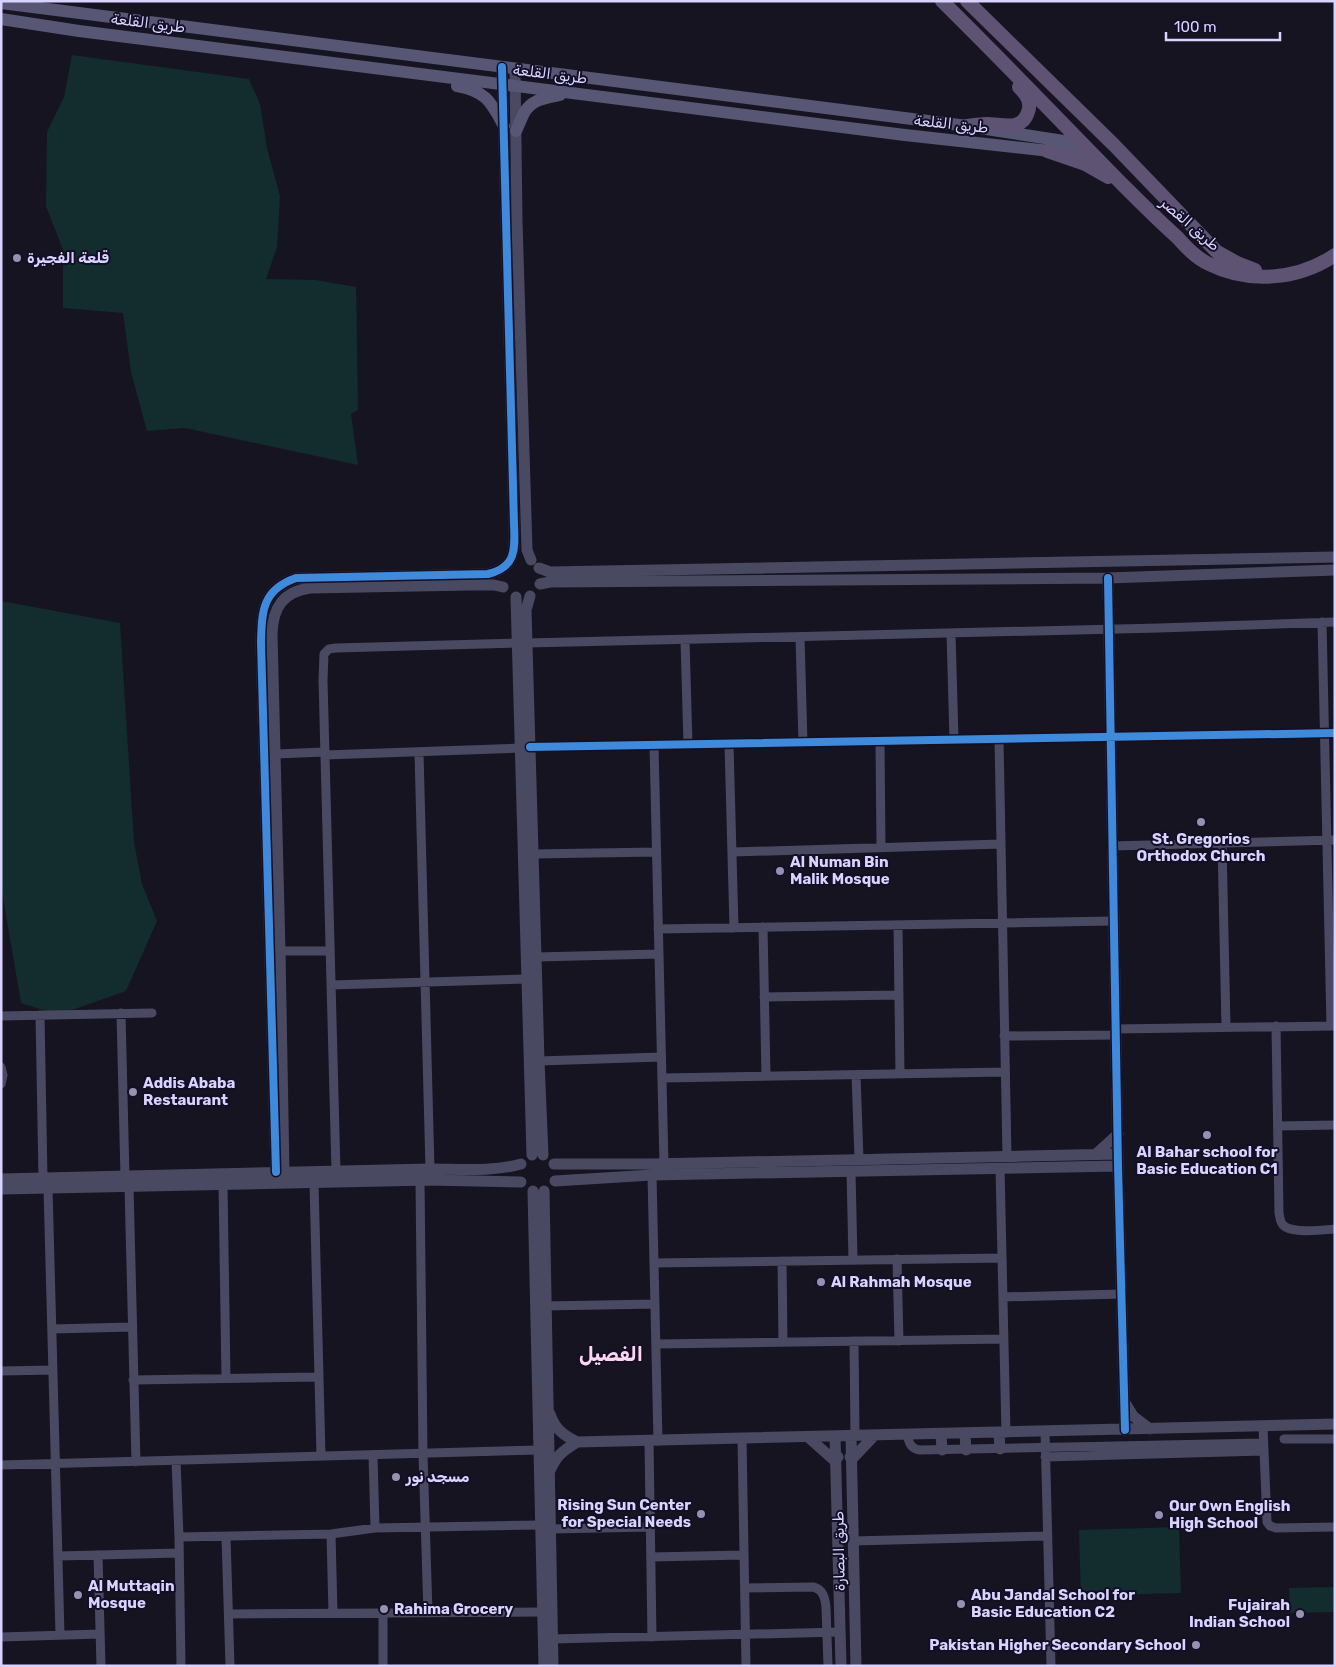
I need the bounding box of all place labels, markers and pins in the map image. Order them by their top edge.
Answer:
place label: قلعة الفجيرة [27,249,109,267]
marker: قلعة الفجيرة [11,252,23,264]
marker: St. Gregorios Orthodox Church [1195,816,1207,828]
place label: St. Gregorios Orthodox Church [1136,830,1266,865]
place label: Al Numan Bin Malik Mosque [790,853,890,888]
marker: Al Numan Bin Malik Mosque [774,865,786,877]
place label: Addis Ababa Restaurant [143,1074,236,1109]
marker: Addis Ababa Restaurant [127,1086,139,1098]
marker: Al Bahar school for Basic Education C1 [1201,1129,1213,1141]
place label: Al Bahar school for Basic Education C1 [1136,1143,1278,1178]
place label: Al Rahmah Mosque [831,1273,972,1291]
marker: Al Rahmah Mosque [815,1276,827,1288]
place label: مسجد نور [405,1468,470,1486]
marker: مسجد نور [390,1471,402,1483]
place label: Rising Sun Center for Special Needs [557,1496,691,1531]
place label: Our Own English High School [1169,1497,1290,1532]
marker: Rising Sun Center for Special Needs [695,1508,707,1520]
marker: Our Own English High School [1153,1509,1165,1521]
place label: Al Muttaqin Mosque [88,1577,175,1612]
place label: Abu Jandal School for Basic Education C2 [971,1586,1135,1621]
marker: Al Muttaqin Mosque [72,1589,84,1601]
place label: Fujairah Indian School [1189,1596,1290,1631]
marker: Abu Jandal School for Basic Education C2 [955,1598,967,1610]
place label: Rahima Grocery [394,1600,513,1618]
marker: Rahima Grocery [378,1603,390,1615]
marker: Fujairah Indian School [1294,1608,1306,1620]
place label: Pakistan Higher Secondary School [929,1636,1186,1654]
marker: Pakistan Higher Secondary School [1190,1639,1202,1651]

